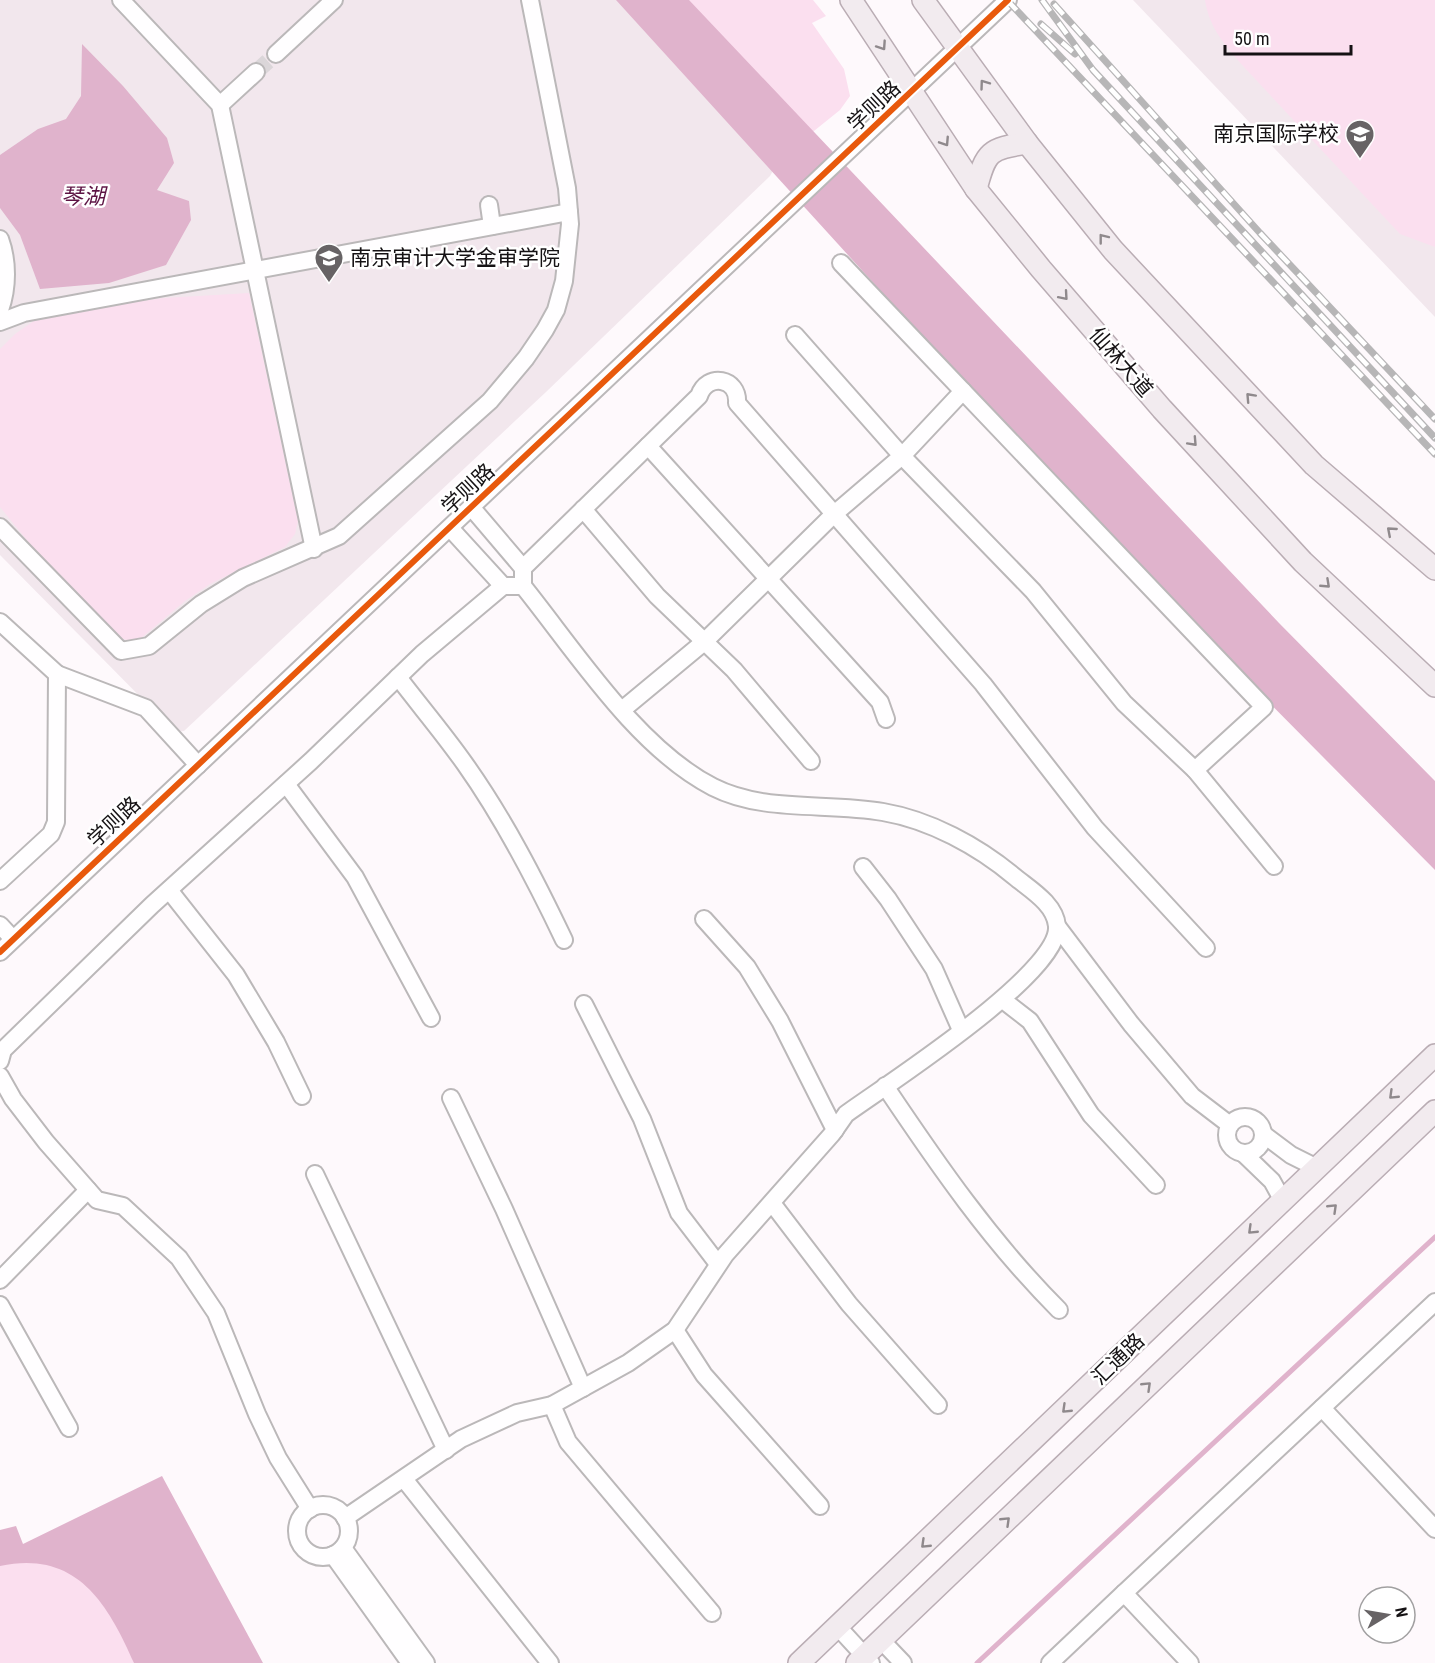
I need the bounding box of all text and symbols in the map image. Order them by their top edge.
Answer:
scale bar [1225,18,1351,56]
text: 50 m [1234,28,1269,49]
one-way arrow [874,40,885,51]
street label: 学则路 [843,76,905,136]
one-way arrow [980,80,991,91]
school or university icon: 南京国际学校 [1344,118,1376,160]
place label: 南京国际学校 [1213,122,1339,146]
one-way arrow [938,135,949,146]
water label: 琴湖 [61,184,108,209]
one-way arrow [1099,234,1110,245]
school or university icon: 南京审计大学金审学院 [313,242,345,284]
place label: 南京审计大学金审学院 [350,246,560,270]
one-way arrow [1057,289,1068,300]
street label: 仙林大道 [1084,322,1158,402]
one-way arrow [1246,393,1257,403]
one-way arrow [1185,435,1196,446]
street label: 学则路 [437,459,499,519]
one-way arrow [1387,527,1398,538]
one-way arrow [1320,577,1330,588]
street label: 学则路 [83,792,145,852]
one-way arrow [1389,1088,1399,1099]
one-way arrow [1327,1204,1337,1215]
one-way arrow [1248,1223,1259,1234]
street label: 汇通路 [1087,1328,1149,1390]
one-way arrow [1139,1383,1150,1394]
one-way arrow [1062,1401,1073,1412]
one-way arrow [999,1517,1009,1528]
one-way arrow [921,1536,932,1547]
north arrow [1357,1585,1417,1645]
text: N [1391,1606,1411,1619]

